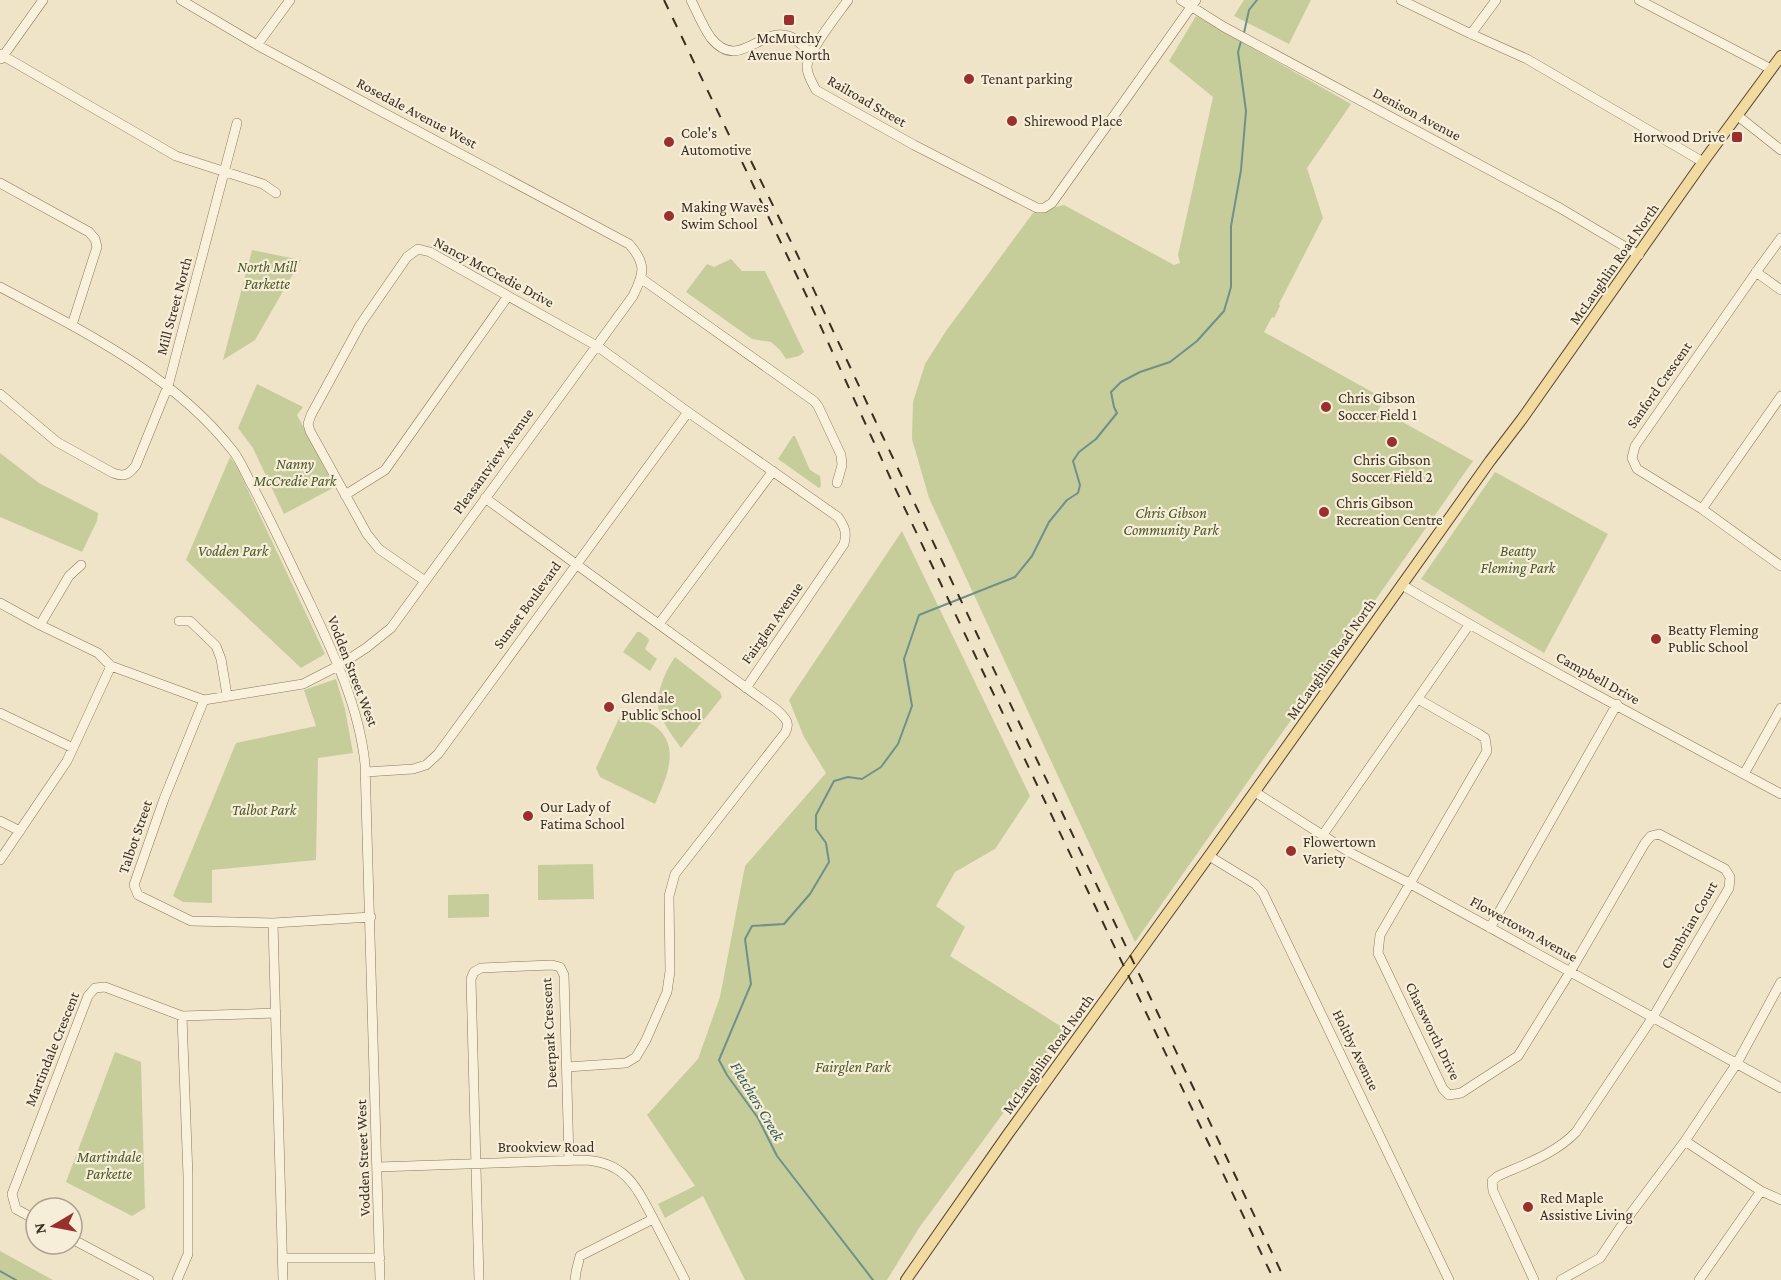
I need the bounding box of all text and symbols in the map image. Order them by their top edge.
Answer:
marker: McMurchy Avenue North [782,13,796,27]
place label: McMurchy Avenue North [748,30,830,63]
place label: Tenant parking [981,71,1072,88]
street label: Railroad Street [825,72,910,131]
marker: Tenant parking [962,72,976,86]
street label: Rosedale Avenue West [354,75,481,152]
street label: Denison Avenue [1370,84,1464,144]
place label: Shirewood Place [1024,113,1123,129]
marker: Shirewood Place [1005,114,1019,128]
place label: Cole's Automotive [681,125,752,158]
place label: Horwood Drive [1633,129,1725,145]
marker: Horwood Drive [1730,130,1744,144]
marker: Cole's Automotive [662,135,676,149]
place label: Making Waves Swim School [681,199,769,232]
street label: McLaughlin Road North [1566,200,1663,328]
marker: Making Waves Swim School [662,209,676,223]
street label: Nancy McCredie Drive [431,234,557,312]
street label: Mill Street North [153,255,195,357]
park label: North Mill Parkette [237,259,297,292]
street label: Sanford Crescent [1623,338,1695,431]
place label: Chris Gibson Soccer Field 1 [1338,390,1417,423]
marker: Chris Gibson Soccer Field 1 [1319,400,1333,414]
street label: Pleasantview Avenue [449,405,537,517]
marker: Chris Gibson Soccer Field 2 [1385,435,1399,449]
place label: Chris Gibson Soccer Field 2 [1351,452,1433,485]
park label: Nanny McCredie Park [253,456,338,489]
place label: Chris Gibson Recreation Centre [1336,495,1443,528]
park label: Chris Gibson Community Park [1123,505,1220,539]
marker: Chris Gibson Recreation Centre [1317,505,1331,519]
park label: Vodden Park [198,543,270,559]
park label: Beatty Fleming Park [1481,543,1557,577]
street label: Sunset Boulevard [490,558,564,652]
street label: Fairglen Avenue [738,579,807,667]
street label: McLaughlin Road North [1283,595,1380,723]
street label: Vodden Street West [325,613,382,730]
place label: Beatty Fleming Public School [1668,622,1759,655]
marker: Beatty Fleming Public School [1649,632,1663,646]
street label: Campbell Drive [1553,648,1643,709]
place label: Glendale Public School [621,690,701,723]
marker: Glendale Public School [602,700,616,714]
street label: Talbot Street [115,797,155,876]
place label: Our Lady of Fatima School [540,799,625,832]
park label: Talbot Park [232,802,298,818]
marker: Our Lady of Fatima School [521,809,535,823]
place label: Flowertown Variety [1303,834,1376,868]
marker: Flowertown Variety [1284,844,1298,858]
street label: Cumbrian Court [1658,878,1721,971]
street label: Flowertown Avenue [1468,893,1581,965]
street label: Deerpark Crescent [538,976,561,1089]
street label: Chatsworth Drive [1402,980,1464,1083]
street label: Martindale Crescent [22,989,83,1109]
street label: McLaughlin Road North [999,991,1098,1118]
street label: Holtby Avenue [1329,1007,1383,1094]
water label: Fletchers Creek [727,1059,788,1145]
park label: Fairglen Park [815,1059,892,1076]
street label: Vodden Street West [353,1098,373,1217]
street label: Brookview Road [498,1139,594,1155]
park label: Martindale Parkette [76,1149,141,1182]
place label: Red Maple Assistive Living [1540,1190,1633,1224]
north arrow [24,1196,84,1256]
marker: Red Maple Assistive Living [1521,1200,1535,1214]
text: N [30,1222,49,1235]

